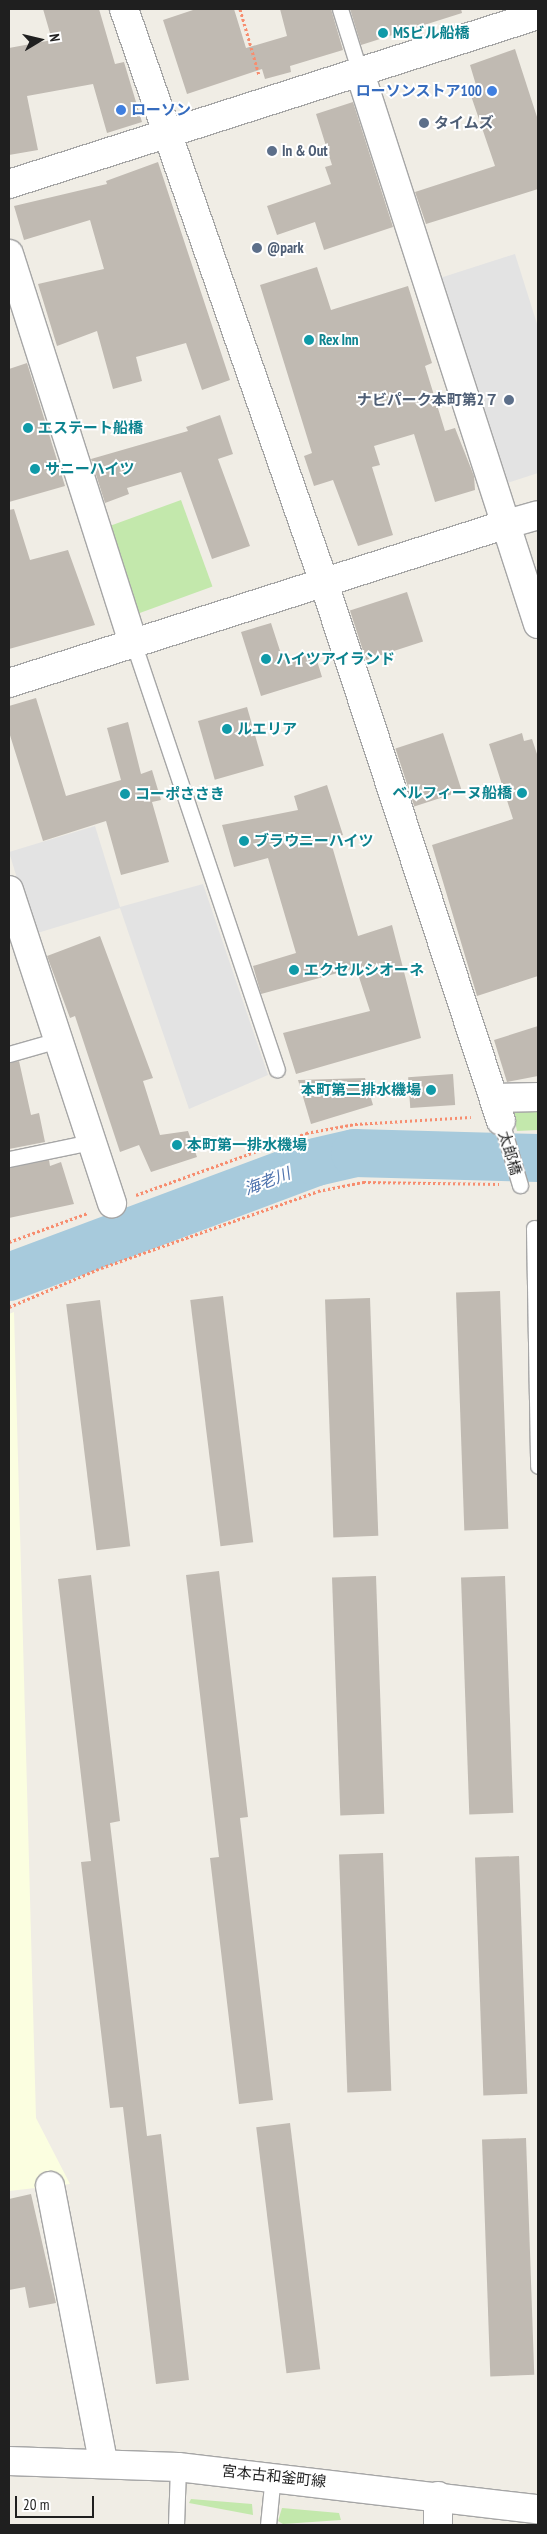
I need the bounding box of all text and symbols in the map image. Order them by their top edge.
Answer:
north arrow [15,15,65,65]
place label: MSビル船橋 [393,24,470,42]
marker: MSビル船橋 [377,27,389,39]
text: N [45,33,64,43]
place label: ローソンストア100 [355,82,482,100]
marker: ローソンストア100 [486,85,498,97]
place label: ローソン [131,101,191,119]
marker: ローソン [115,104,127,116]
place label: タイムズ [434,114,494,132]
marker: タイムズ [418,117,430,129]
place label: In & Out [282,142,328,160]
marker: In & Out [266,145,278,157]
place label: @park [267,239,304,257]
marker: @park [251,242,263,254]
place label: Rex Inn [319,331,359,349]
marker: Rex Inn [303,334,315,346]
place label: ナビパーク本町第2７ [357,391,499,409]
marker: ナビパーク本町第2７ [503,394,515,406]
place label: エステート船橋 [38,419,143,437]
marker: エステート船橋 [22,422,34,434]
place label: サニーハイツ [45,460,135,478]
marker: サニーハイツ [29,463,41,475]
place label: ハイツアイランド [276,650,396,668]
marker: ハイツアイランド [260,653,272,665]
place label: ルエリア [237,720,297,738]
marker: ルエリア [221,723,233,735]
place label: ベルフィーヌ船橋 [392,784,512,802]
place label: コーポささき [135,785,225,803]
marker: ベルフィーヌ船橋 [516,787,528,799]
marker: コーポささき [119,788,131,800]
place label: ブラウニーハイツ [254,832,374,850]
marker: ブラウニーハイツ [238,835,250,847]
place label: エクセルシオーネ [304,961,424,979]
marker: エクセルシオーネ [288,964,300,976]
place label: 本町第二排水機場 [301,1081,421,1099]
marker: 本町第二排水機場 [425,1084,437,1096]
street label: 太郎橋 [495,1129,525,1177]
place label: 本町第一排水機場 [187,1136,307,1154]
marker: 本町第一排水機場 [171,1139,183,1151]
water label: 海老川 [241,1163,293,1199]
street label: 宮本古和釜町線 [221,2462,327,2490]
scale bar [18,2486,96,2518]
text: 20 m [23,2495,49,2514]

